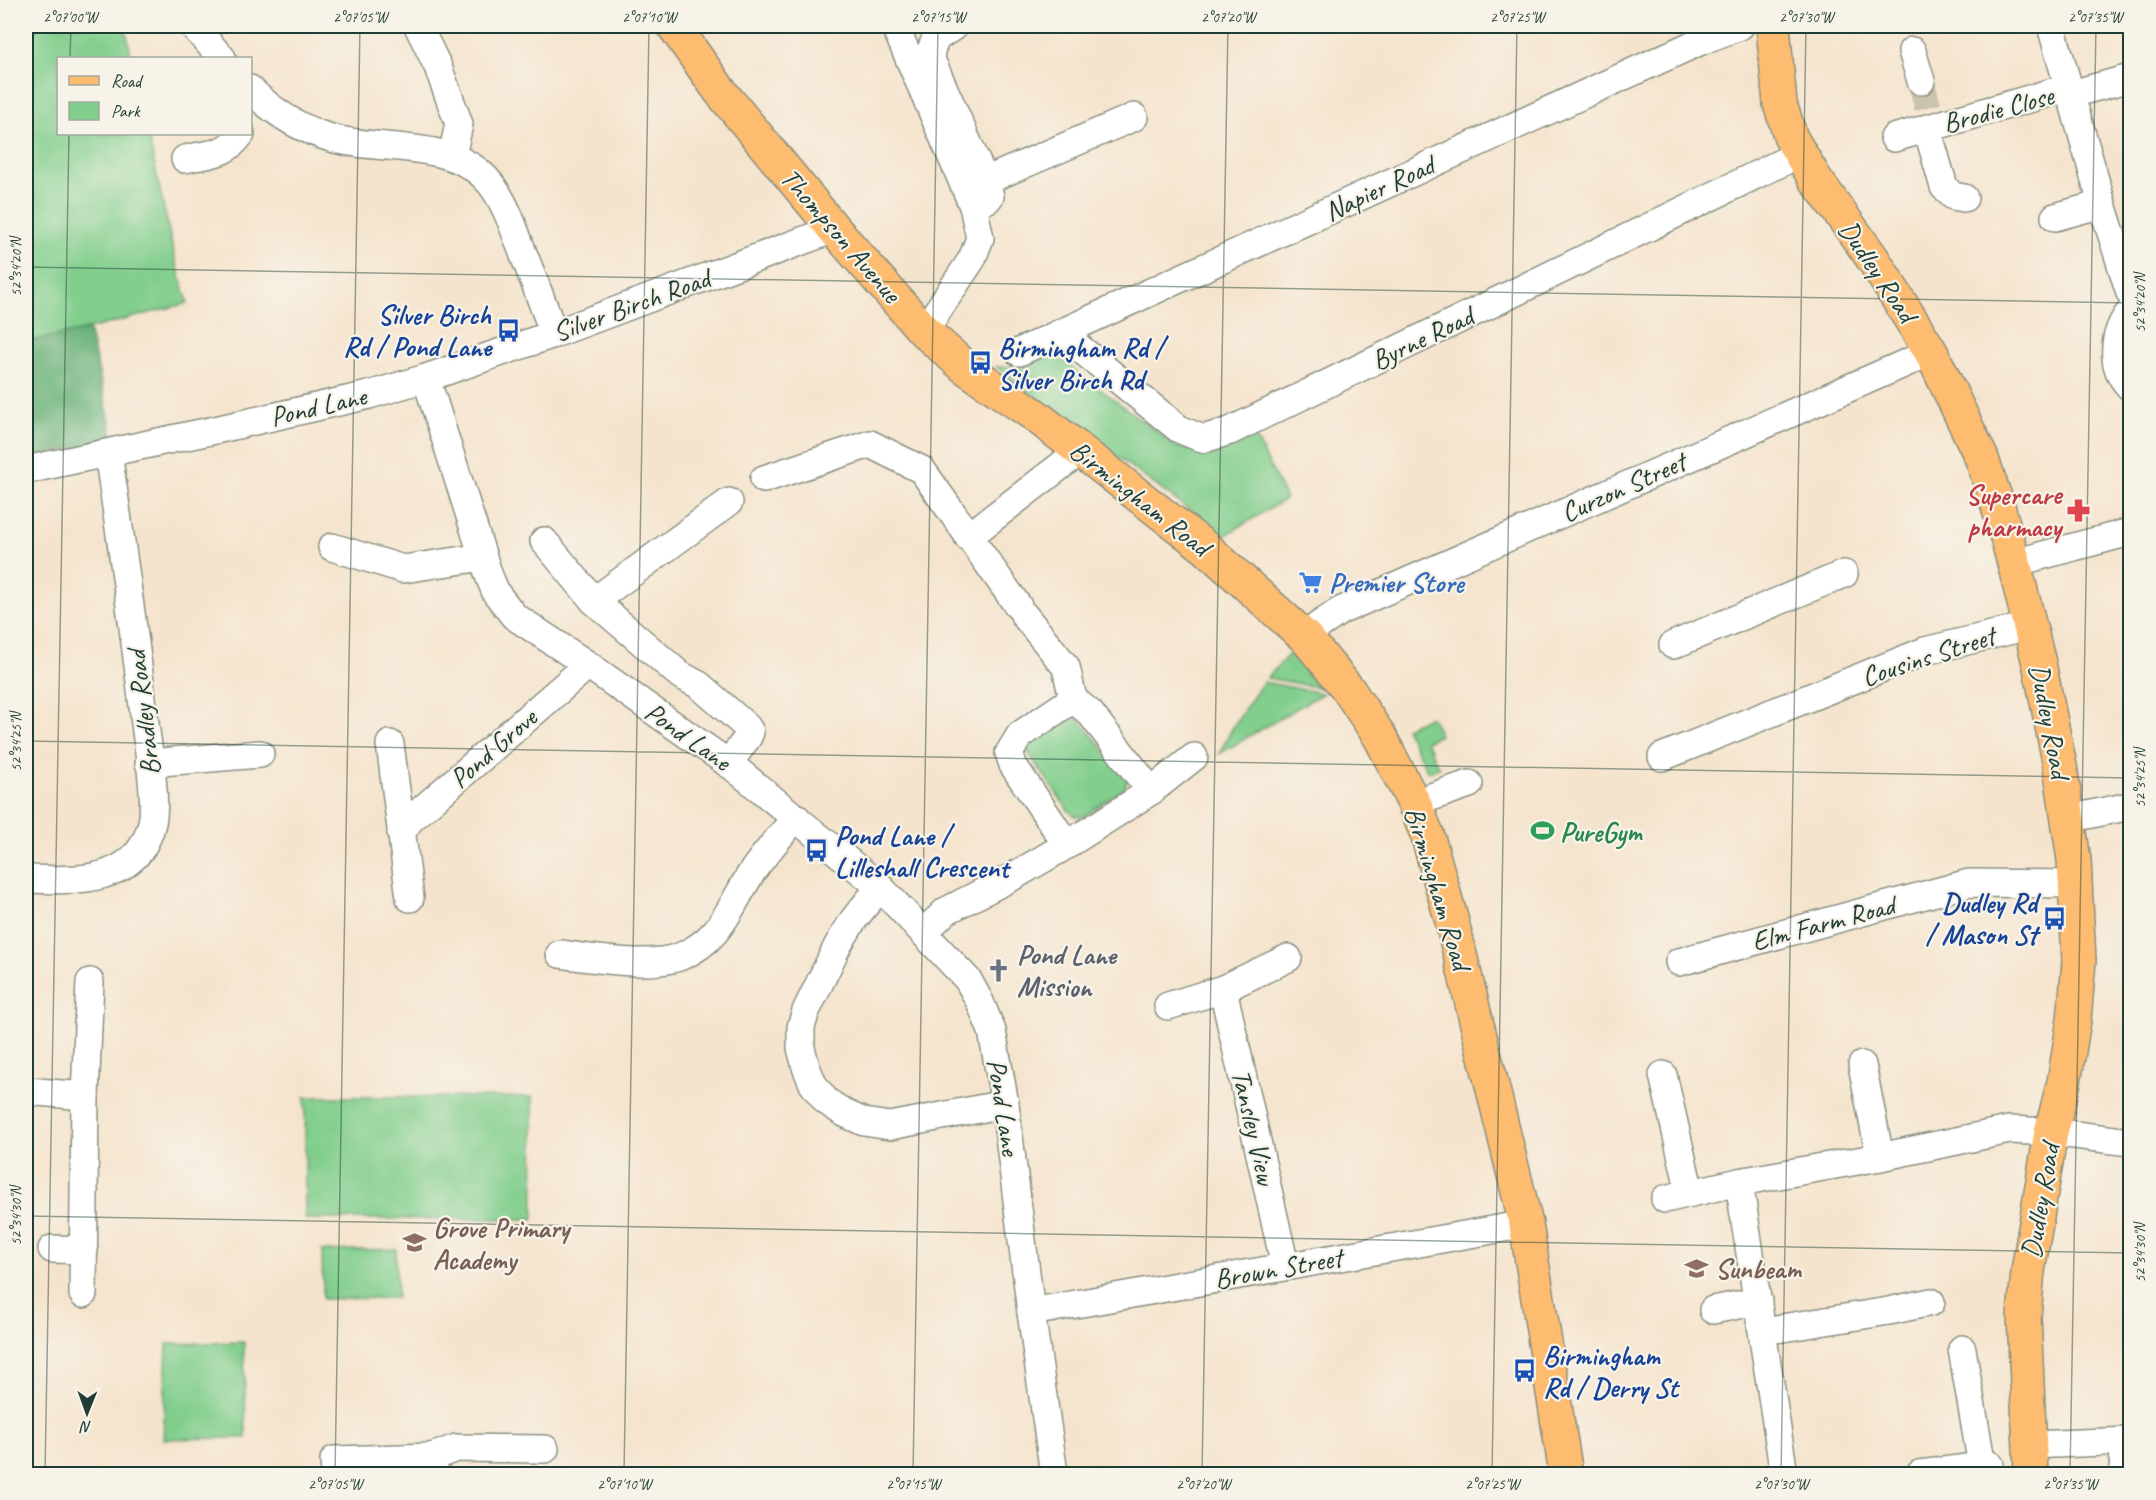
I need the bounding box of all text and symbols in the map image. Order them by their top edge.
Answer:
text: 2°07'00"W [43,8,100,27]
text: 2°07'05"W [333,8,390,27]
text: 2°07'10"W [622,8,679,27]
text: 2°07'15"W [911,8,968,27]
text: 2°07'20"W [1201,8,1258,27]
text: 2°07'25"W [1490,8,1547,27]
text: 2°07'30"W [1779,8,1836,27]
text: 2°07'35"W [2068,8,2125,27]
legend [57,57,252,135]
text: Road [111,70,144,92]
street label: Brodie Close [1939,77,2059,141]
text: Park [111,100,141,122]
street label: Napier Road [1318,146,1443,229]
street label: Thompson Avenue [773,161,910,311]
street label: Dudley Road [1831,213,1927,332]
text: 52°34'20"N [7,234,26,297]
street label: Silver Birch Road [548,259,718,350]
text: 52°34'20"N [2131,270,2150,333]
place label: Silver Birch Rd / Pond Lane [343,297,494,364]
street label: Byrne Road [1365,297,1482,378]
bus stop icon: Silver Birch Rd / Pond Lane [496,317,522,343]
place label: Birmingham Rd / Silver Birch Rd [998,330,1170,397]
bus stop icon: Birmingham Rd / Silver Birch Rd [967,350,993,376]
street label: Pond Lane [267,378,371,434]
street label: Birmingham Road [1063,432,1220,566]
street label: Curzon Street [1555,443,1694,530]
place label: Supercare pharmacy [1965,477,2064,544]
pharmacy icon: Supercare pharmacy [2066,497,2092,523]
place label: Premier Store [1329,565,1466,600]
supermarket icon: Premier Store [1298,569,1324,595]
street label: Cousins Street [1857,617,2003,694]
street label: Bradley Road [117,644,168,778]
street label: Dudley Road [2022,661,2079,785]
street label: Pond Lane [638,694,739,779]
street label: Pond Grove [442,699,545,796]
text: 52°34'25"N [7,709,26,772]
text: 52°34'25"N [2131,745,2150,808]
street label: Birmingham Road [1397,802,1481,978]
place label: PureGym [1560,814,1644,850]
place label: Pond Lane / Lilleshall Crescent [835,818,1012,885]
sports icon: PureGym [1529,818,1555,844]
bus stop icon: Pond Lane / Lilleshall Crescent [804,838,830,864]
place label: Dudley Rd / Mason St [1925,885,2042,952]
street label: Elm Farm Road [1748,886,1902,959]
bus stop icon: Dudley Rd / Mason St [2042,905,2068,931]
place label: Pond Lane Mission [1017,937,1119,1004]
church icon: Pond Lane Mission [986,957,1012,983]
street label: Pond Lane [979,1056,1029,1160]
street label: Tansley View [1224,1066,1285,1191]
street label: Dudley Road [2013,1137,2068,1261]
text: 52°34'30"N [7,1183,26,1246]
place label: Grove Primary Academy [433,1210,572,1277]
text: 52°34'30"N [2131,1220,2150,1283]
school or university icon: Grove Primary Academy [402,1230,428,1256]
street label: Brown Street [1212,1239,1348,1296]
place label: Sunbeam [1715,1251,1803,1286]
school or university icon: Sunbeam [1684,1255,1710,1281]
place label: Birmingham Rd / Derry St [1543,1338,1680,1405]
bus stop icon: Birmingham Rd / Derry St [1512,1358,1538,1384]
north arrow [57,1383,117,1443]
text: N [79,1417,92,1437]
text: 2°07'05"W [308,1475,365,1494]
text: 2°07'10"W [597,1475,654,1494]
text: 2°07'15"W [886,1475,943,1494]
text: 2°07'20"W [1176,1475,1233,1494]
text: 2°07'25"W [1465,1475,1522,1494]
text: 2°07'30"W [1754,1475,1811,1494]
text: 2°07'35"W [2043,1475,2100,1494]

